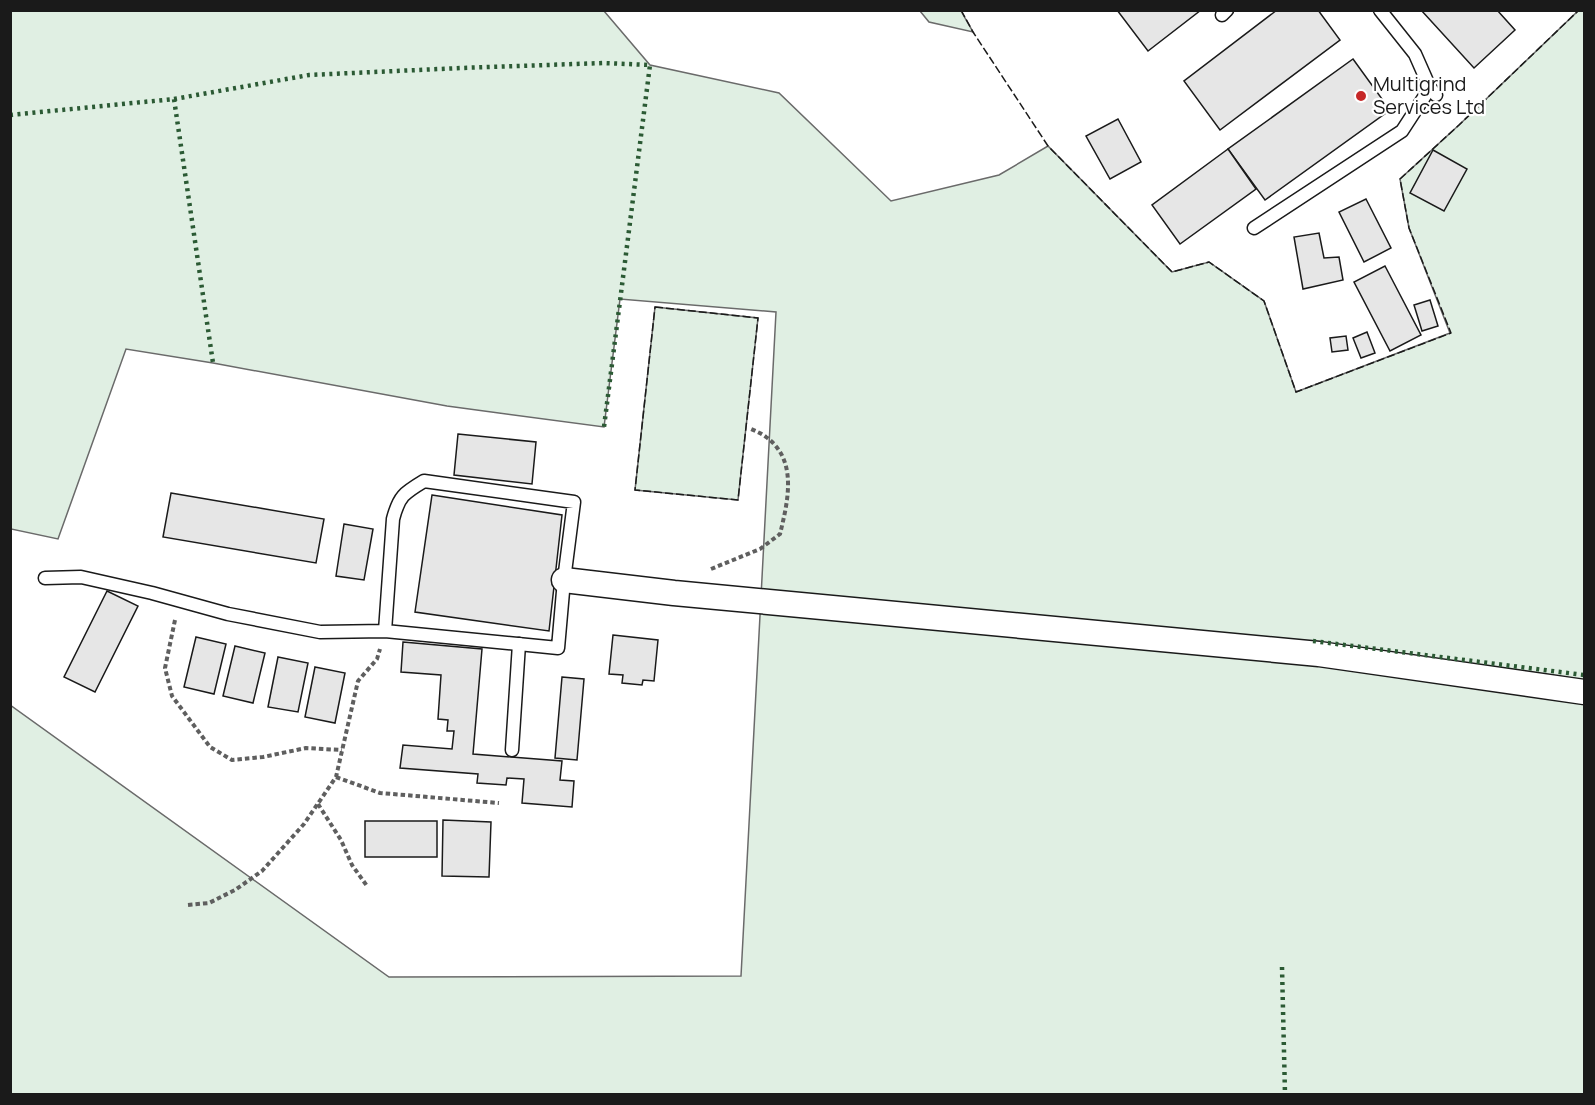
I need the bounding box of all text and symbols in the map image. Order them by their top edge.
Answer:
place label: Multigrind Services Ltd [1373,70,1485,120]
marker: Multigrind Services Ltd [1354,89,1368,103]

